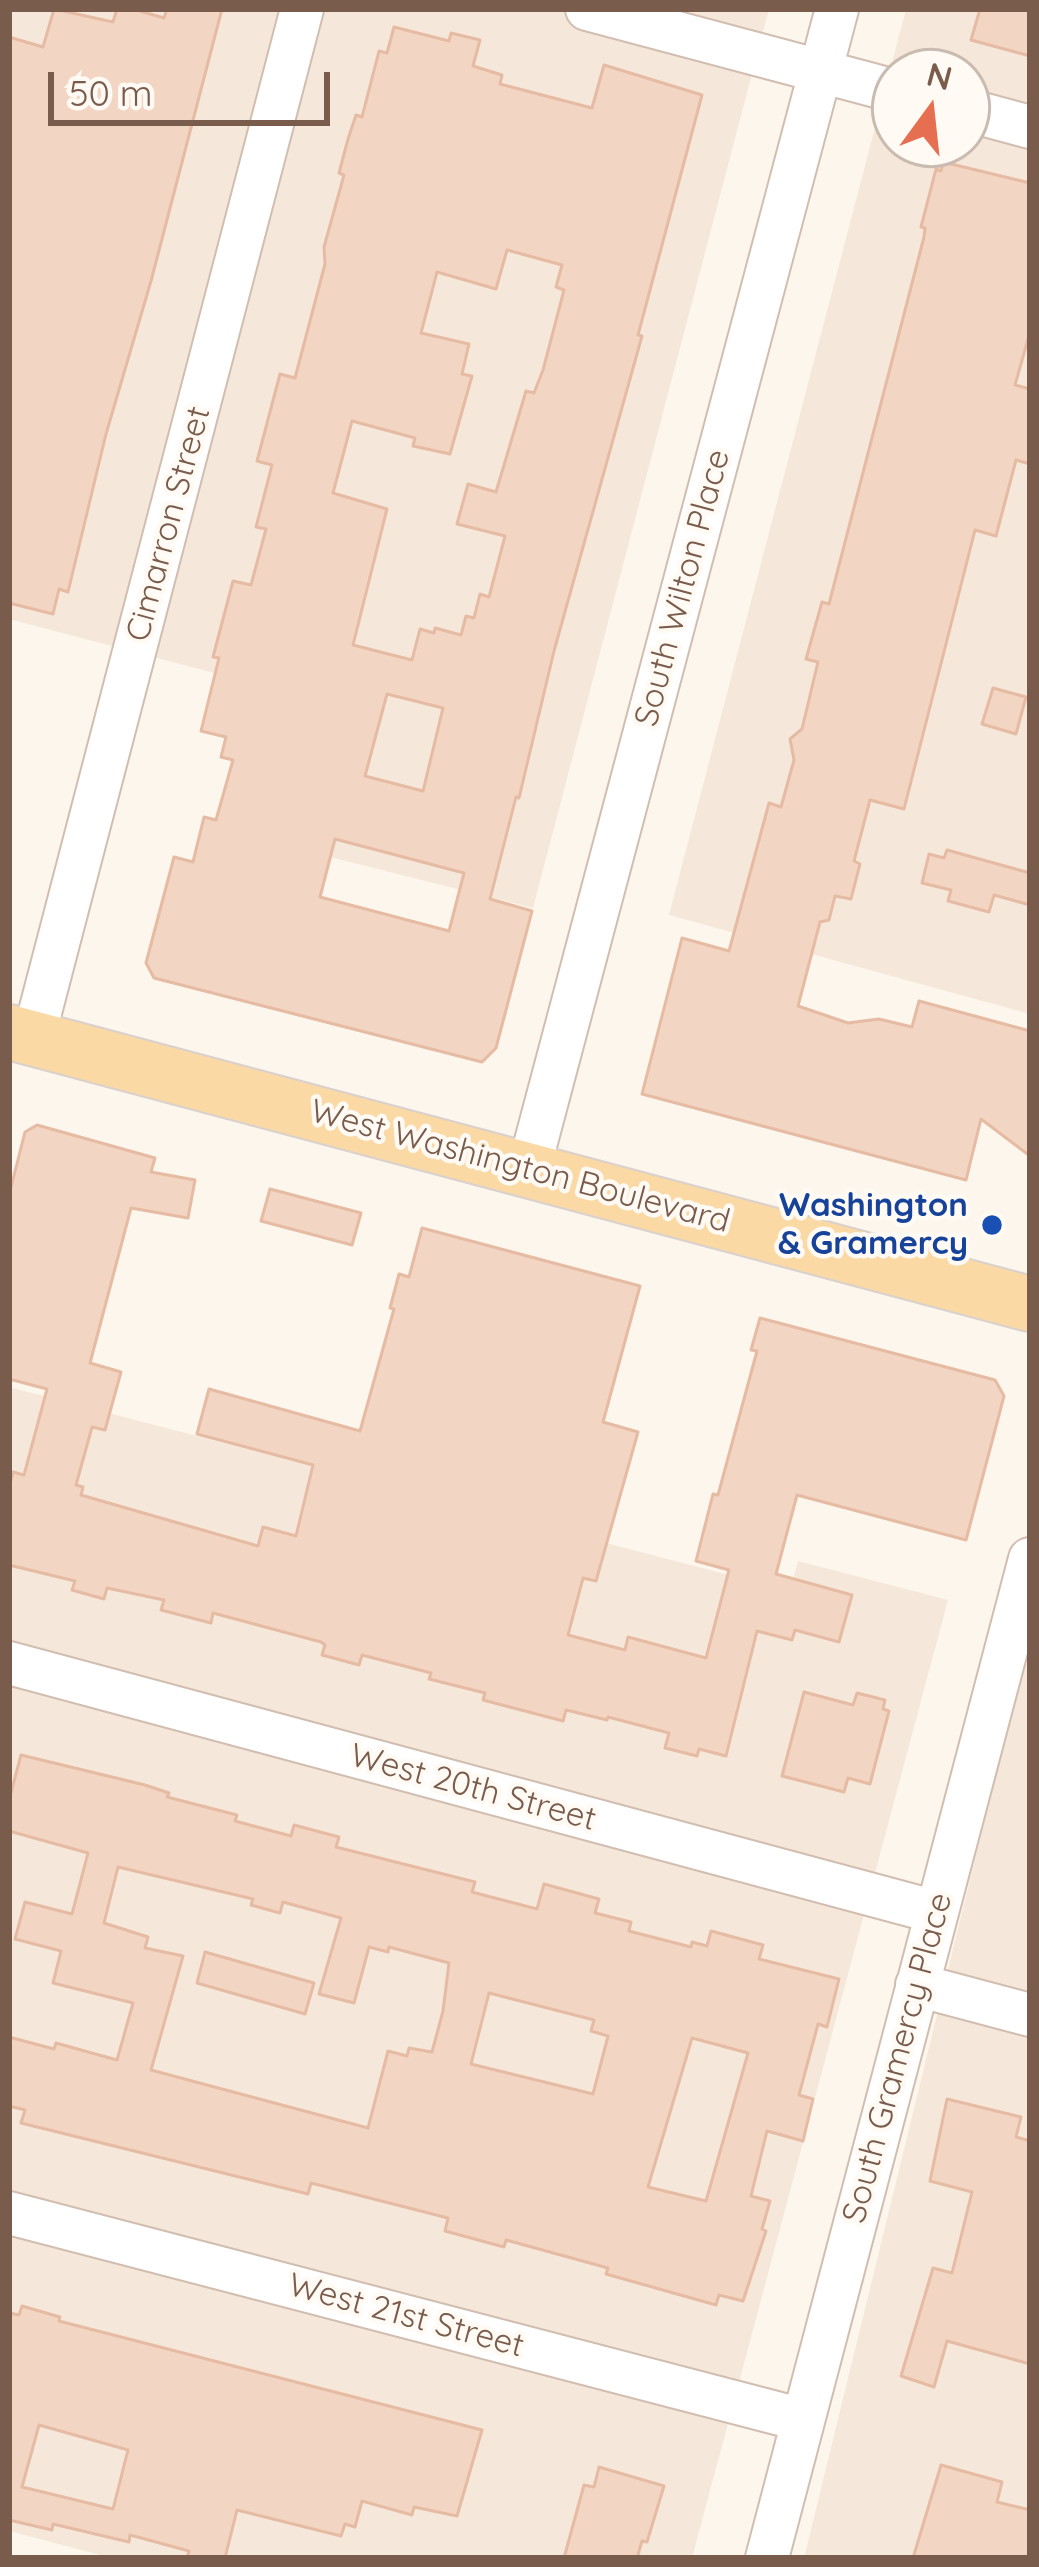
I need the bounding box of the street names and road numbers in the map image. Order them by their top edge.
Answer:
street label: Cimarron Street [119,402,219,646]
street label: South Wilton Place [627,445,739,731]
street label: West Washington Boulevard [306,1092,734,1242]
street label: West 20th Street [346,1736,600,1840]
street label: South Gramercy Place [835,1889,961,2227]
street label: West 21st Street [284,2266,528,2366]

